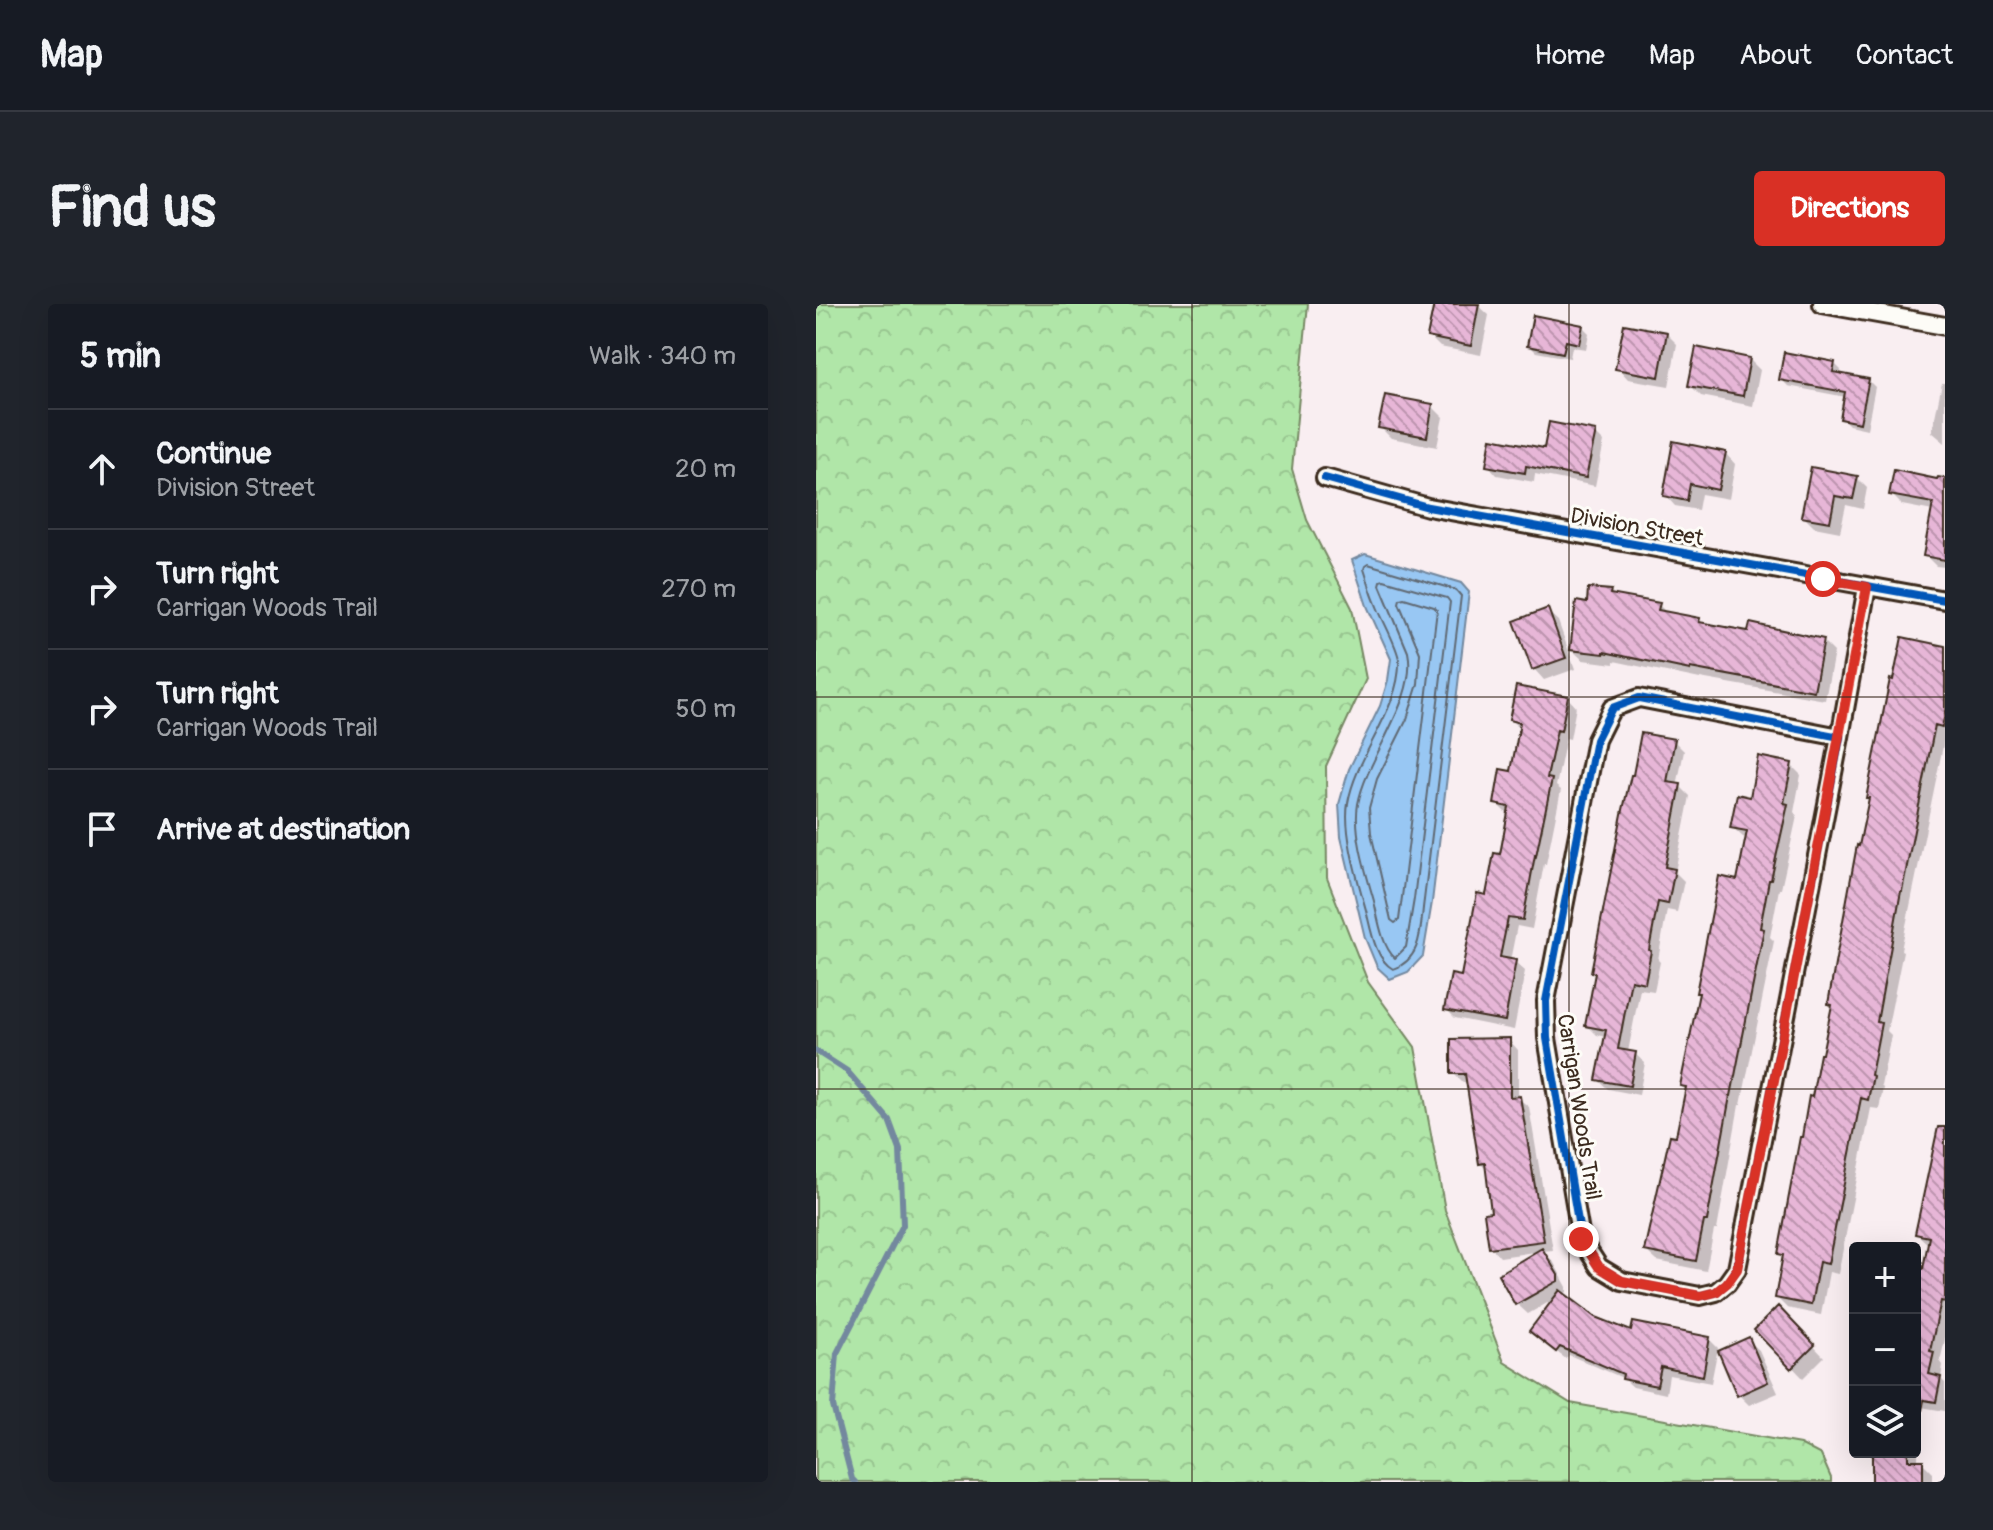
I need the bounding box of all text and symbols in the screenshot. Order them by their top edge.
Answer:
text: Map [40,31,103,79]
text: Home [1534,38,1605,73]
text: Map [1649,38,1695,73]
text: About [1739,38,1812,73]
text: Contact [1856,38,1953,73]
button: Directions [1754,171,1945,246]
text: Find us [48,174,216,243]
text: 5 min [80,335,161,378]
text: Walk · 340 m [589,340,736,372]
text: Continue [156,435,271,472]
icon: ahead [80,447,124,491]
text: 20 m [675,453,736,485]
text: Division Street [156,472,315,504]
street label: Division Street [1568,502,1706,552]
text: Turn right [156,555,279,592]
route start [1805,561,1841,597]
icon: right [80,567,124,611]
text: 270 m [661,573,736,605]
text: Carrigan Woods Trail [156,592,378,624]
text: Turn right [156,675,279,712]
icon: right [80,687,124,731]
text: 50 m [675,693,736,725]
text: Carrigan Woods Trail [156,712,378,744]
icon: arrive [80,807,124,851]
text: Arrive at destination [156,811,410,848]
street label: Carrigan Woods Trail [1550,1012,1608,1202]
route end [1563,1221,1599,1257]
map controls [1849,1242,1921,1458]
button: + [1849,1242,1921,1314]
button: − [1849,1314,1921,1386]
button: layers [1849,1386,1921,1458]

